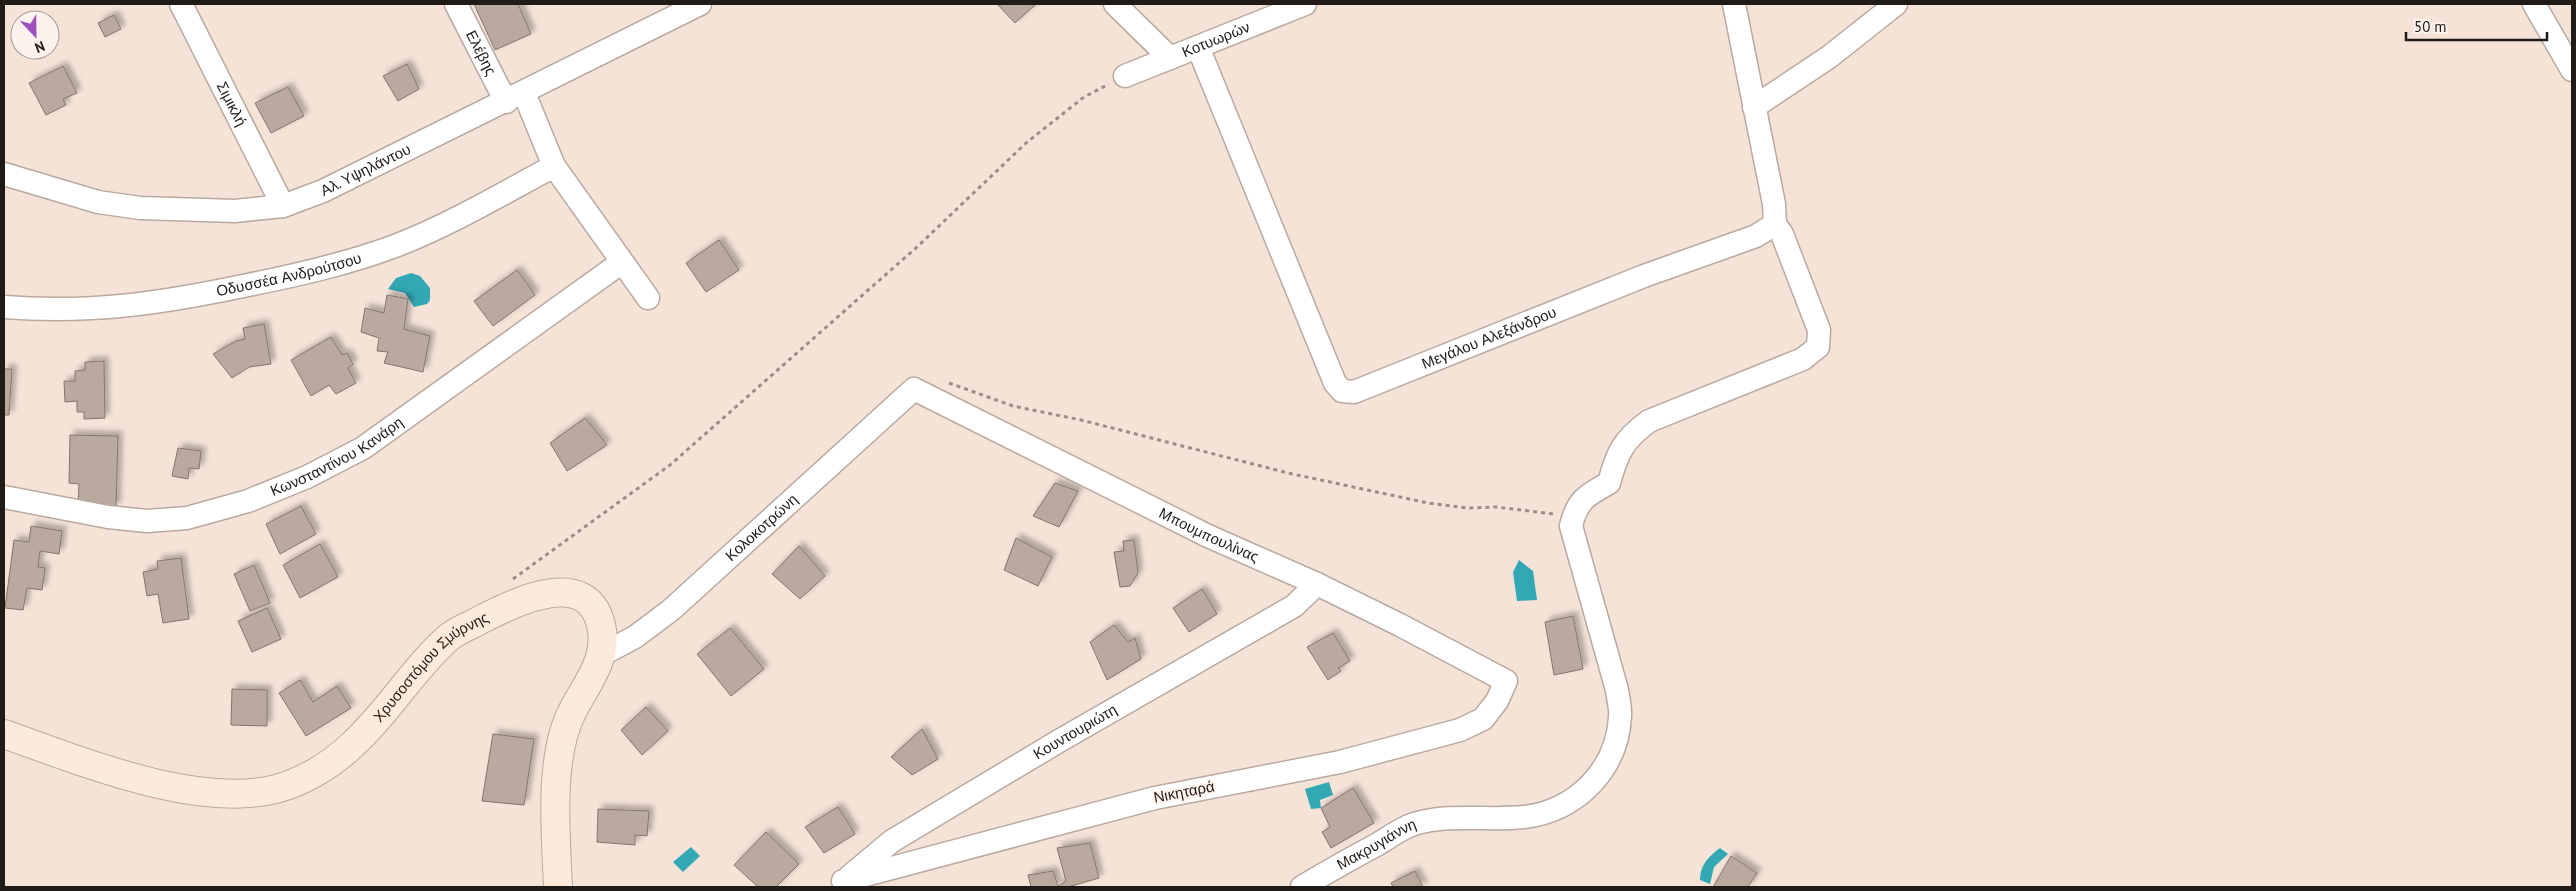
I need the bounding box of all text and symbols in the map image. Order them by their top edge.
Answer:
north arrow [10,10,60,60]
scale bar [2406,10,2547,42]
street label: Κοτυωρών [1179,17,1253,61]
text: 50 m [2414,17,2447,36]
street label: Ελέβης [462,27,501,79]
text: N [32,37,48,57]
street label: Σιμικλή [213,78,251,129]
street label: Αλ. Υψηλάντου [317,139,414,200]
street label: Οδυσσέα Ανδρούτσου [215,248,364,300]
street label: Μεγάλου Αλεξάνδρου [1419,302,1559,373]
street label: Κωνσταντίνου Κανάρη [267,412,407,500]
street label: Κολοκοτρώνη [721,490,801,565]
street label: Μπουμπουλίνας [1156,503,1262,566]
street label: Χρυσοστόμου Σμύρνης [369,607,492,726]
street label: Κουντουριώτη [1030,700,1120,763]
street label: Νικηταρά [1152,776,1216,807]
street label: Μακρυγιάννη [1333,814,1419,874]

